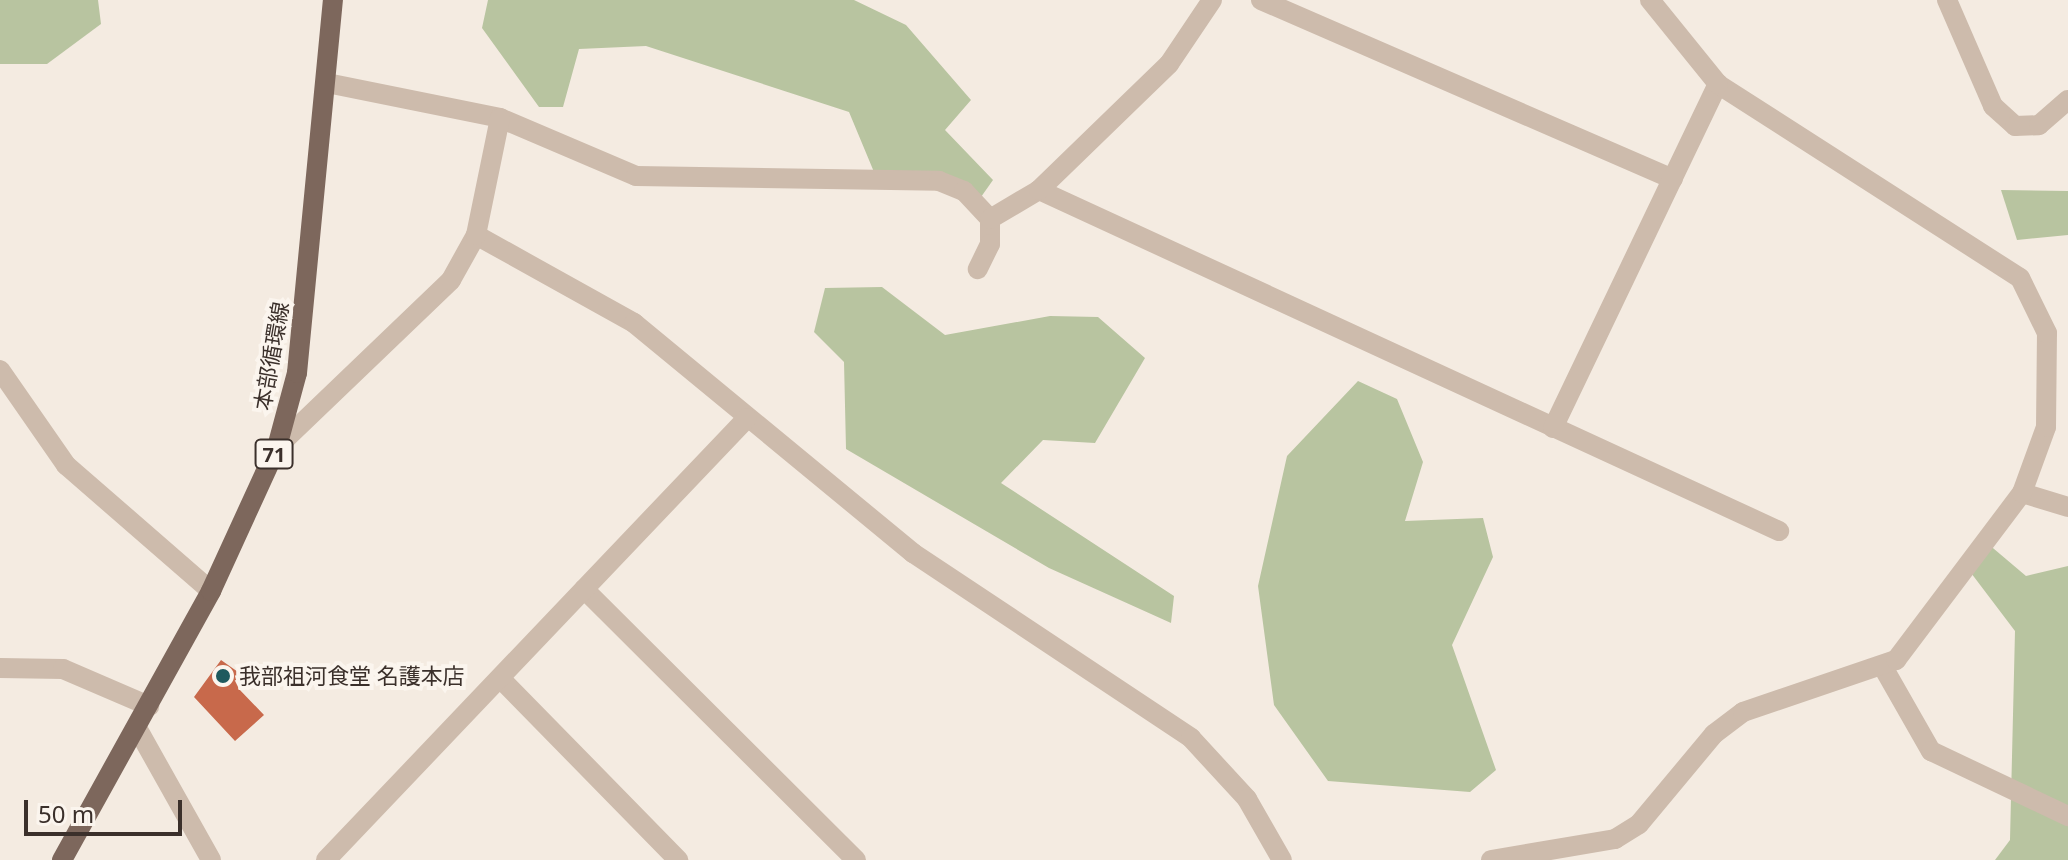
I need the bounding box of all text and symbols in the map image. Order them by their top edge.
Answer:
street label: 本部循環線 [248,300,294,412]
road number: 71 [254,438,294,470]
place label: 我部祖河食堂 名護本店 [239,663,465,689]
marker: 我部祖河食堂 名護本店 [214,667,232,685]
scale bar [28,784,186,834]
text: 50 m [38,797,94,830]

